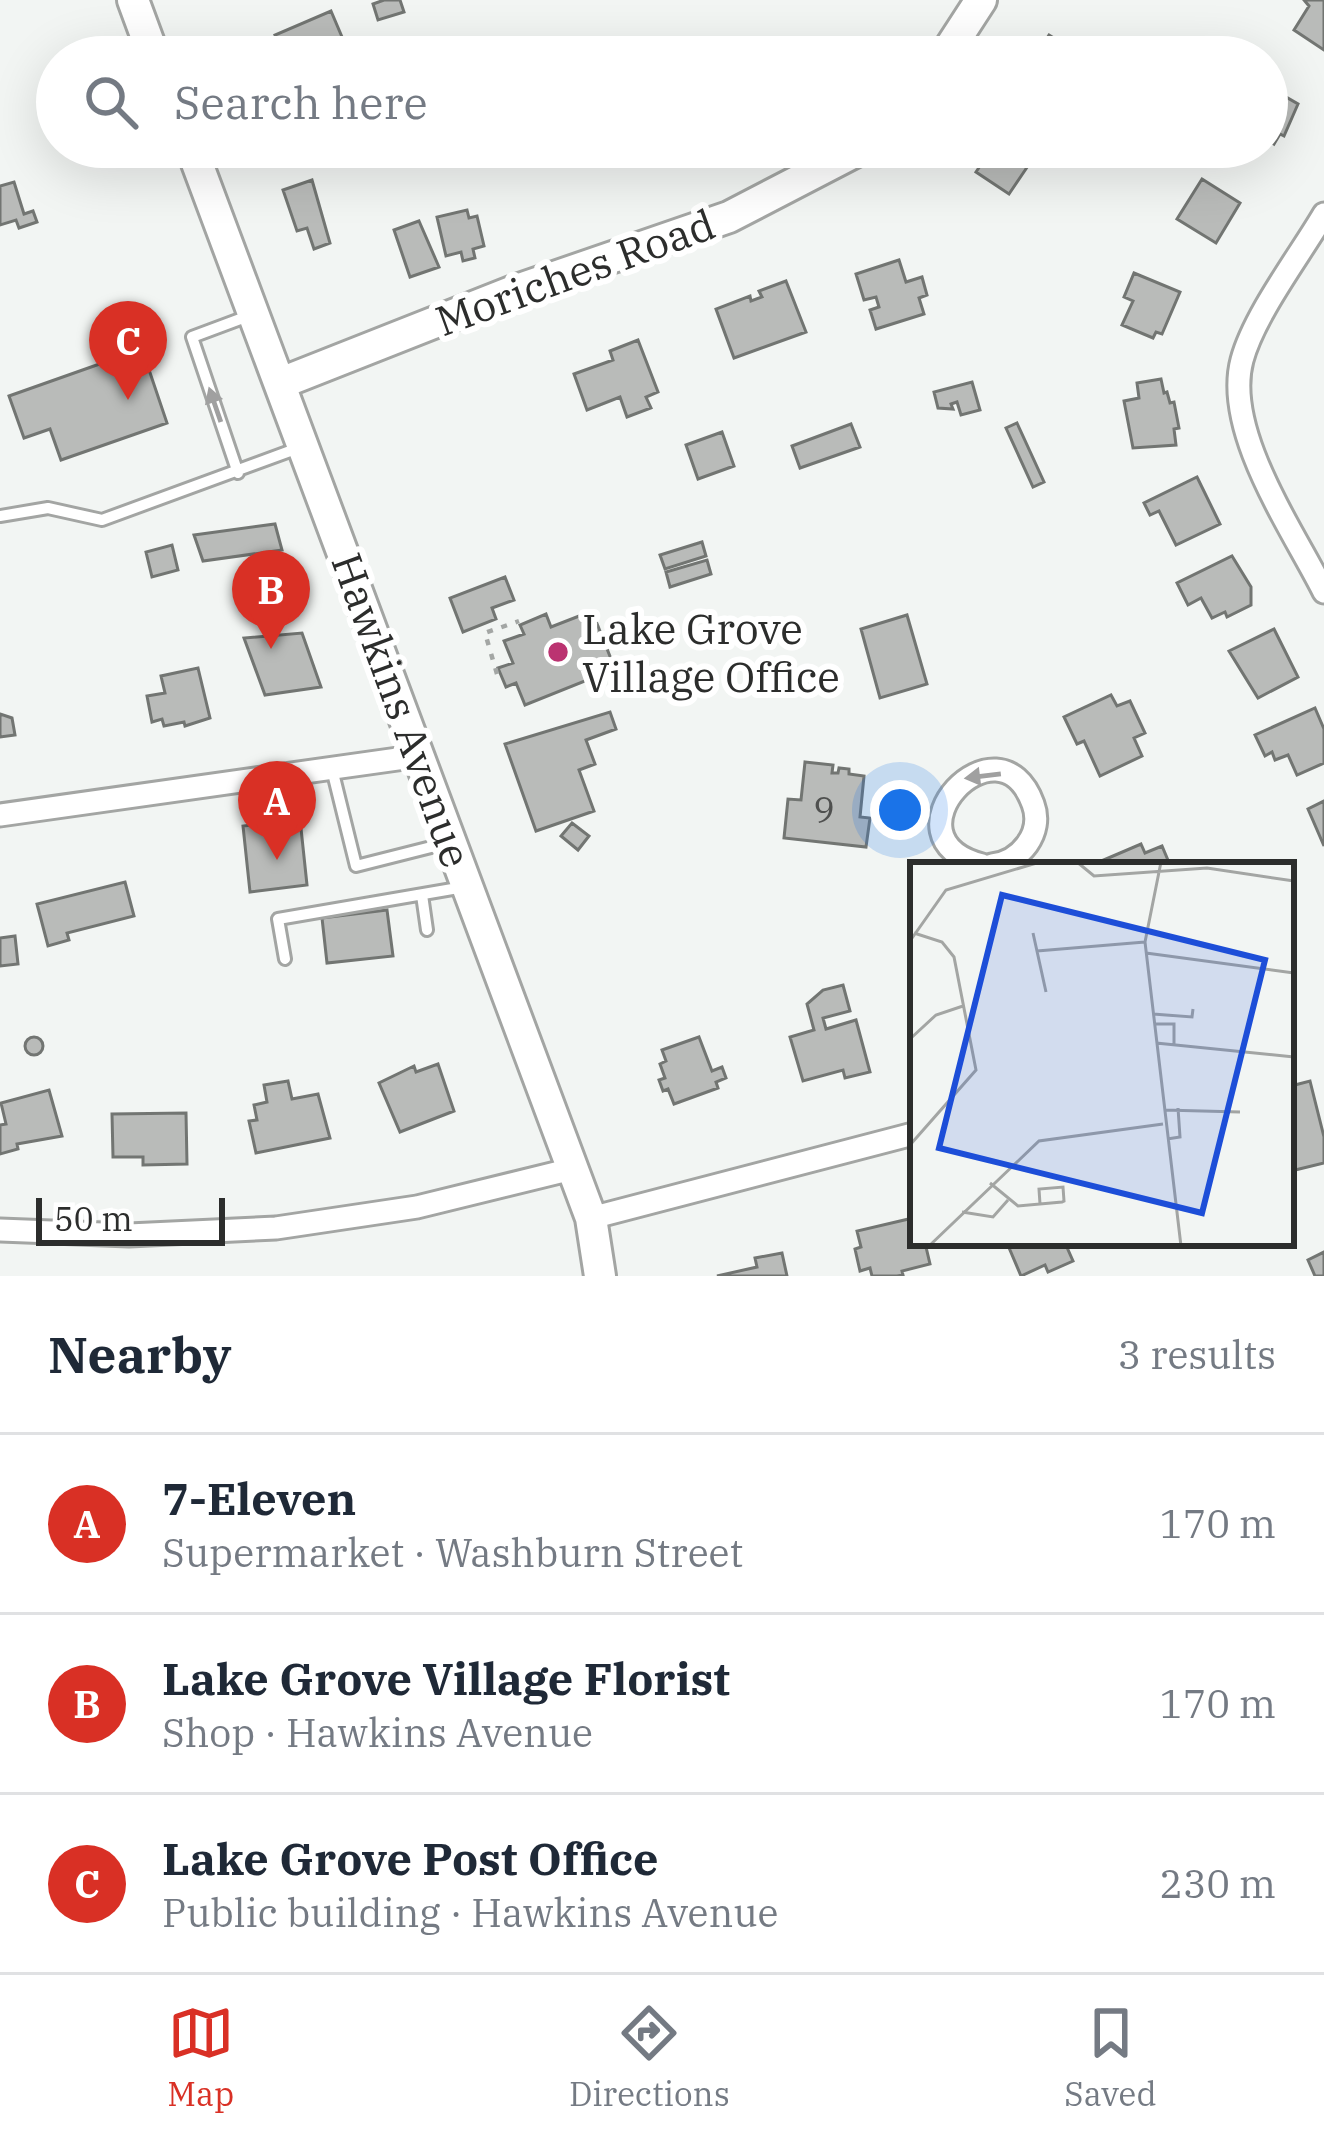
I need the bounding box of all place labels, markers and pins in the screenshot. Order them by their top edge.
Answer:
pin: C [89,301,167,400]
pin: B [232,550,310,649]
place label: Lake Grove Village Office [582,601,840,704]
marker: Lake Grove Village Office [545,639,571,665]
pin: A [238,761,316,860]

